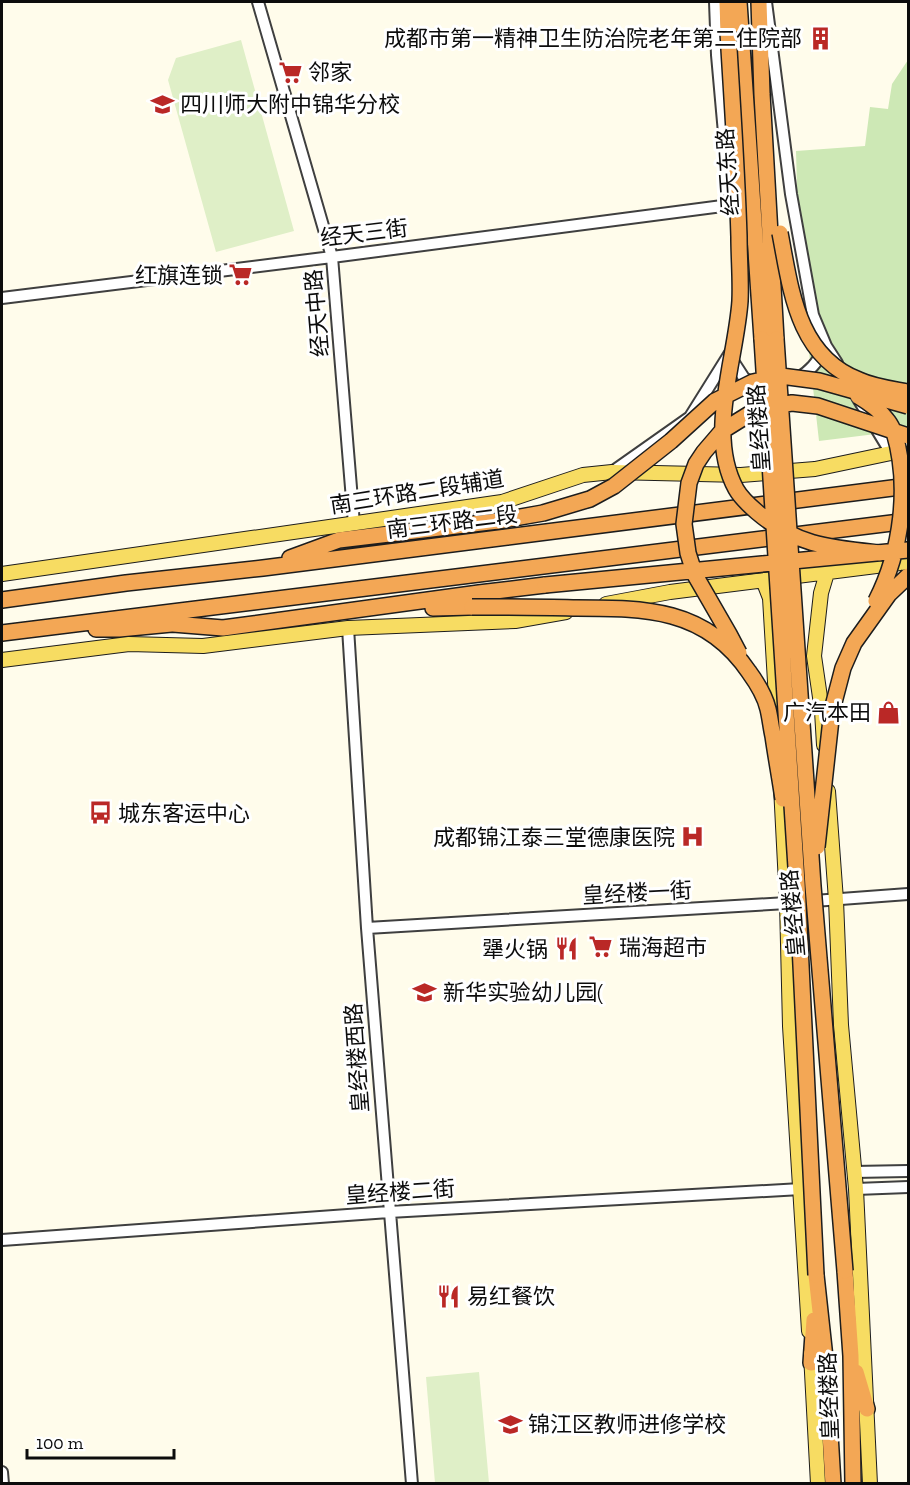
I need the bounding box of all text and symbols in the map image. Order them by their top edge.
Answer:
place label: 成都市第一精神卫生防治院老年第二住院部 [384,25,802,52]
building icon: 成都市第一精神卫生防治院老年第二住院部 [807,25,833,51]
supermarket icon: 邻家 [277,59,303,85]
place label: 邻家 [308,59,352,86]
school or university icon: 四川师大附中锦华分校 [149,91,175,117]
place label: 四川师大附中锦华分校 [180,91,400,118]
street label: 经天东路 [711,127,745,217]
street label: 经天三街 [319,214,409,252]
place label: 红旗连锁 [135,262,223,289]
supermarket icon: 红旗连锁 [228,262,254,288]
street label: 经天中路 [300,268,334,358]
street label: 皇经楼路 [742,383,776,473]
street label: 南三环路二段辅道 [328,465,506,519]
street label: 南三环路二段 [385,501,519,543]
place label: 广汽本田 [783,699,871,726]
shop icon: 广汽本田 [876,699,902,725]
bus stop icon: 城东客运中心 [87,800,113,826]
place label: 城东客运中心 [118,800,250,827]
place label: 成都锦江泰三堂德康医院 [433,824,675,851]
hospital icon: 成都锦江泰三堂德康医院 [680,824,706,850]
street label: 皇经楼路 [776,868,810,958]
street label: 皇经楼一街 [581,877,693,909]
supermarket icon: 瑞海超市 [588,934,614,960]
place label: 瑞海超市 [619,934,707,961]
place label: 犟火锅 [482,936,548,963]
restaurant icon: 犟火锅 [553,936,579,962]
school or university icon: 新华实验幼儿园( [412,979,438,1005]
place label: 新华实验幼儿园( [443,979,603,1006]
street label: 皇经楼西路 [340,1002,374,1114]
street label: 皇经楼二街 [344,1175,456,1209]
restaurant icon: 易红餐饮 [436,1283,462,1309]
place label: 易红餐饮 [467,1283,555,1310]
street label: 皇经楼路 [814,1352,844,1440]
school or university icon: 锦江区教师进修学校 [497,1411,523,1437]
place label: 锦江区教师进修学校 [528,1411,726,1438]
scale bar [27,1422,174,1460]
text: 100 m [36,1432,84,1454]

